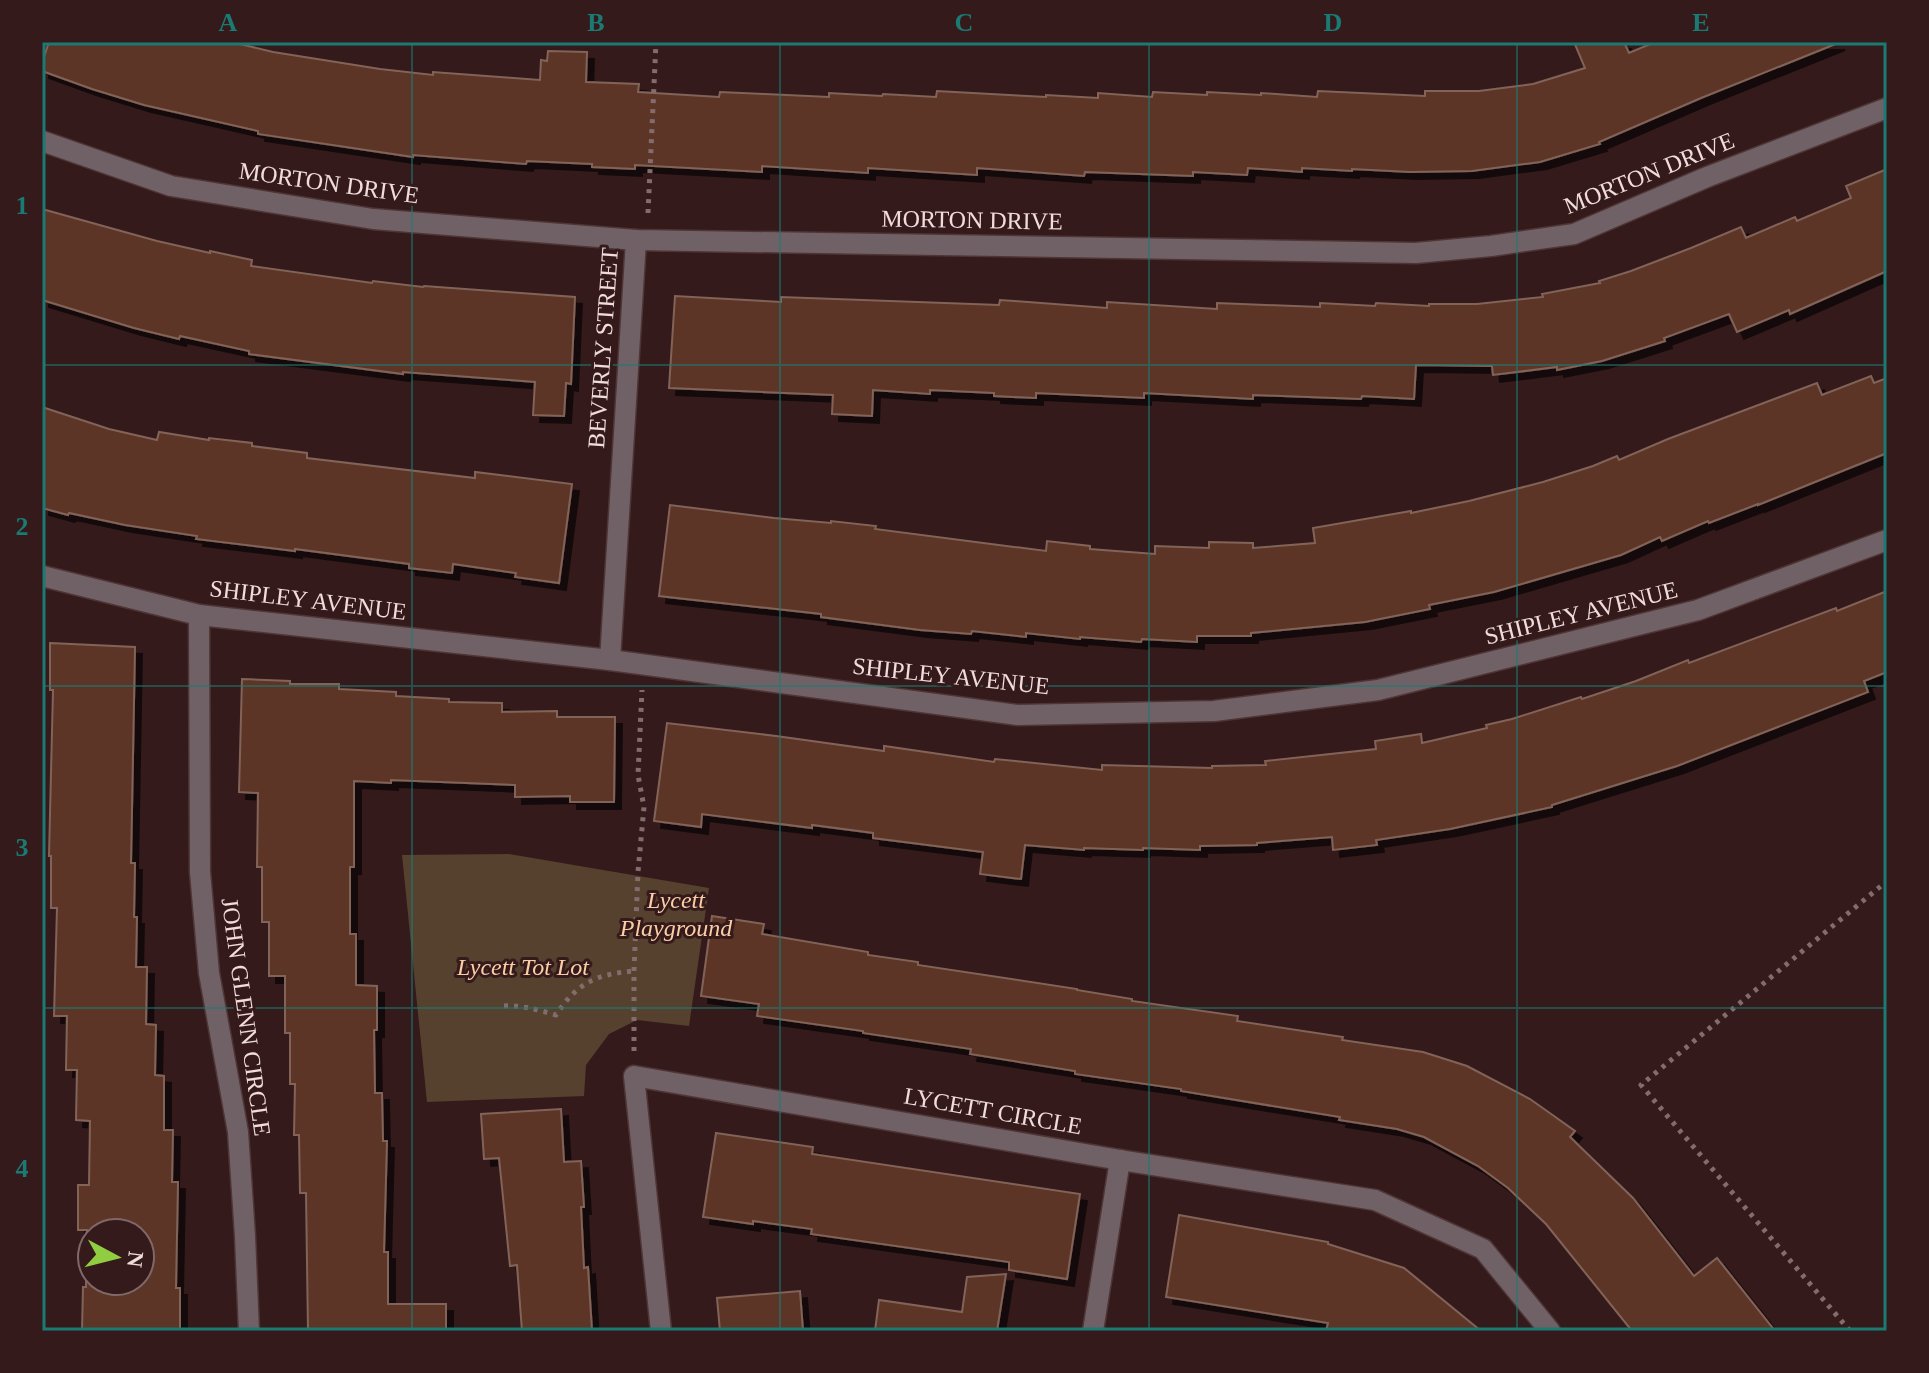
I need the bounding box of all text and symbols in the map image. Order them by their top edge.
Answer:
text: A [219,8,238,37]
text: B [587,8,605,37]
text: C [955,8,973,37]
text: D [1324,8,1342,37]
text: E [1692,8,1710,37]
street label: MORTON DRIVE [1560,127,1738,219]
street label: MORTON DRIVE [237,157,421,209]
text: 1 [16,191,29,220]
street label: MORTON DRIVE [881,205,1063,235]
street label: BEVERLY STREET [583,246,623,449]
text: 2 [16,512,29,541]
street label: SHIPLEY AVENUE [208,575,408,625]
street label: SHIPLEY AVENUE [1482,576,1680,650]
street label: SHIPLEY AVENUE [851,653,1051,699]
text: 3 [16,833,29,862]
park label: Lycett Playground [619,887,733,941]
street label: JOHN GLENN CIRCLE [216,896,276,1138]
park label: Lycett Tot Lot [456,954,590,980]
street label: LYCETT CIRCLE [902,1083,1084,1139]
text: 4 [16,1154,29,1183]
north arrow [76,1217,156,1297]
text: N [122,1250,149,1269]

